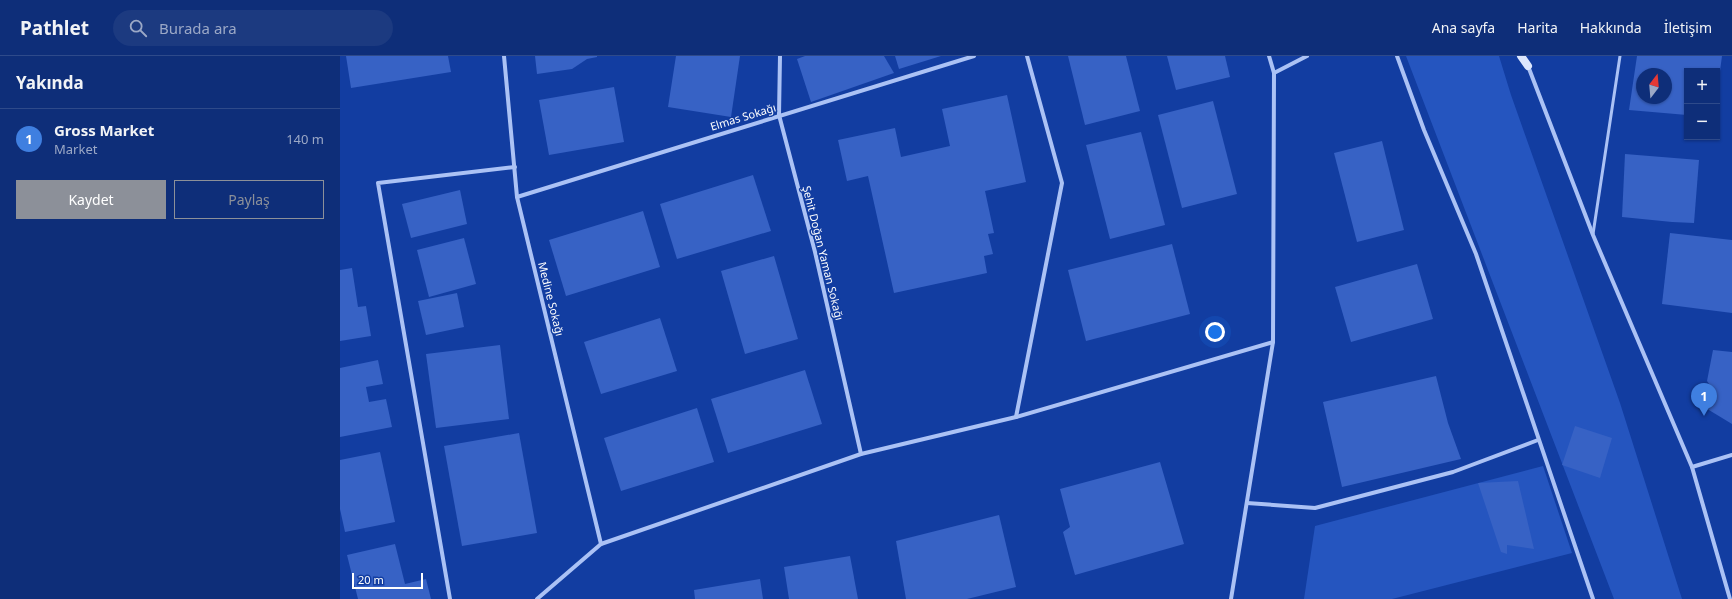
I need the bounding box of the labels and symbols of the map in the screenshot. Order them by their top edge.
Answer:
north arrow [1636,68,1672,104]
street label: Elmas Sokağı [708,99,778,134]
street label: Şehit Doğan Yaman Sokağı [799,184,847,322]
street label: Medine Sokağı [535,260,568,338]
your location [1205,322,1225,342]
pin: 1 [1691,383,1717,416]
scale bar [352,571,423,590]

